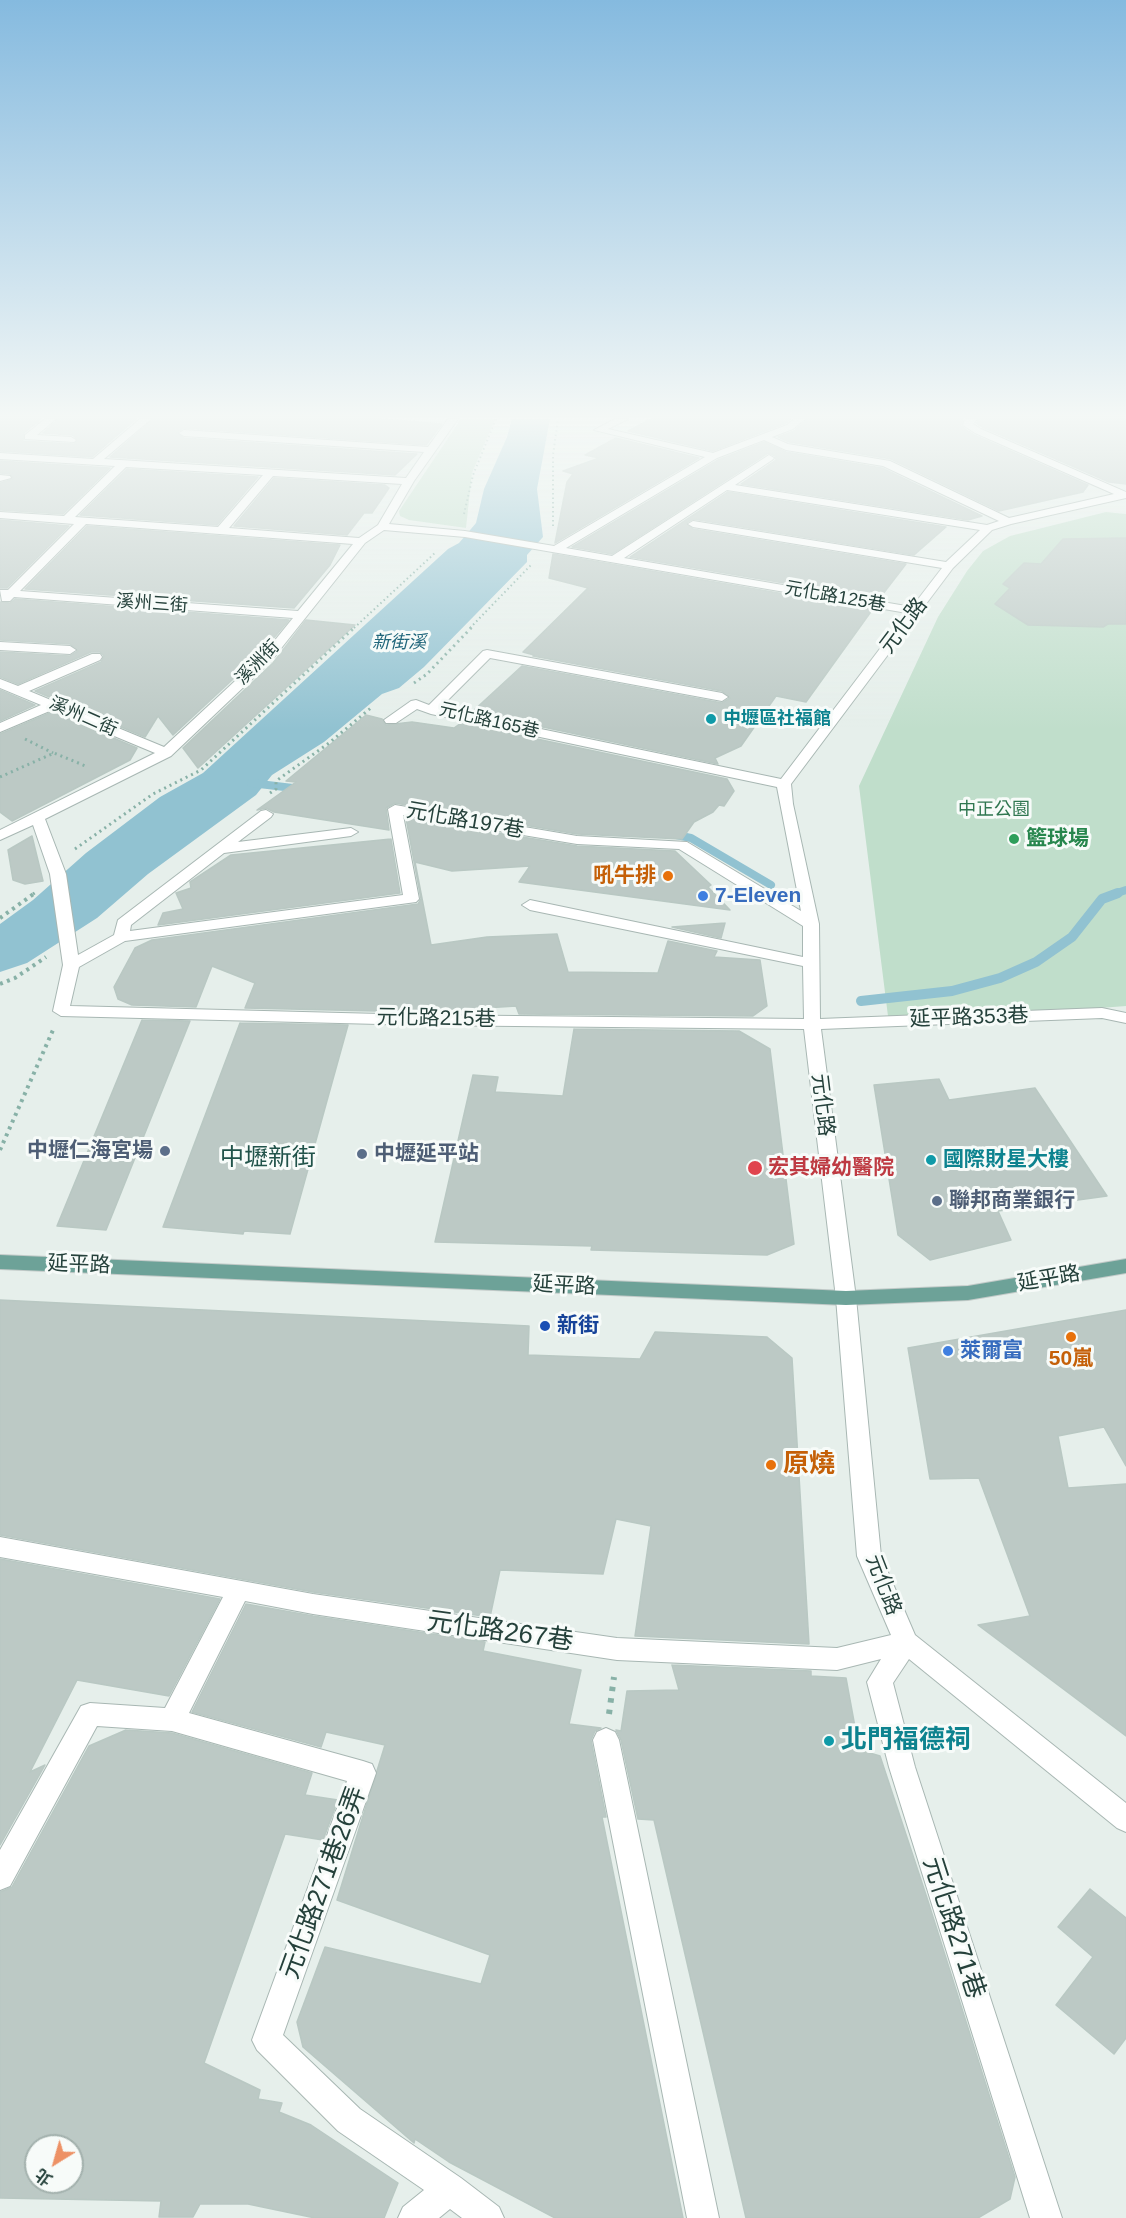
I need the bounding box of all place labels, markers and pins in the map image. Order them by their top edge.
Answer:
place label: 中壢區社福館 [723,708,831,730]
marker: 中壢區社福館 [704,712,718,726]
place label: 籃球場 [1026,826,1089,852]
marker: 籃球場 [1007,832,1021,846]
place label: 吼牛排 [593,863,656,889]
marker: 吼牛排 [661,869,675,883]
place label: 7-Eleven [715,883,801,909]
marker: 7-Eleven [696,889,710,903]
place label: 中壢仁海宮場 [27,1138,153,1164]
place label: 中壢延平站 [374,1141,479,1167]
marker: 中壢仁海宮場 [158,1144,172,1158]
marker: 中壢延平站 [355,1147,369,1161]
place label: 國際財星大樓 [943,1147,1069,1173]
marker: 國際財星大樓 [924,1153,938,1167]
place label: 宏其婦幼醫院 [768,1155,894,1181]
marker: 宏其婦幼醫院 [746,1159,764,1177]
place label: 聯邦商業銀行 [949,1188,1075,1214]
marker: 聯邦商業銀行 [930,1194,944,1208]
place label: 新街 [557,1313,599,1339]
marker: 新街 [538,1319,552,1333]
marker: 50嵐 [1064,1330,1078,1344]
place label: 萊爾富 [960,1338,1023,1364]
marker: 萊爾富 [941,1344,955,1358]
place label: 50嵐 [1049,1346,1093,1372]
place label: 原燒 [783,1449,835,1481]
marker: 原燒 [764,1458,778,1472]
place label: 北門福德祠 [841,1725,971,1757]
marker: 北門福德祠 [822,1734,836,1748]

